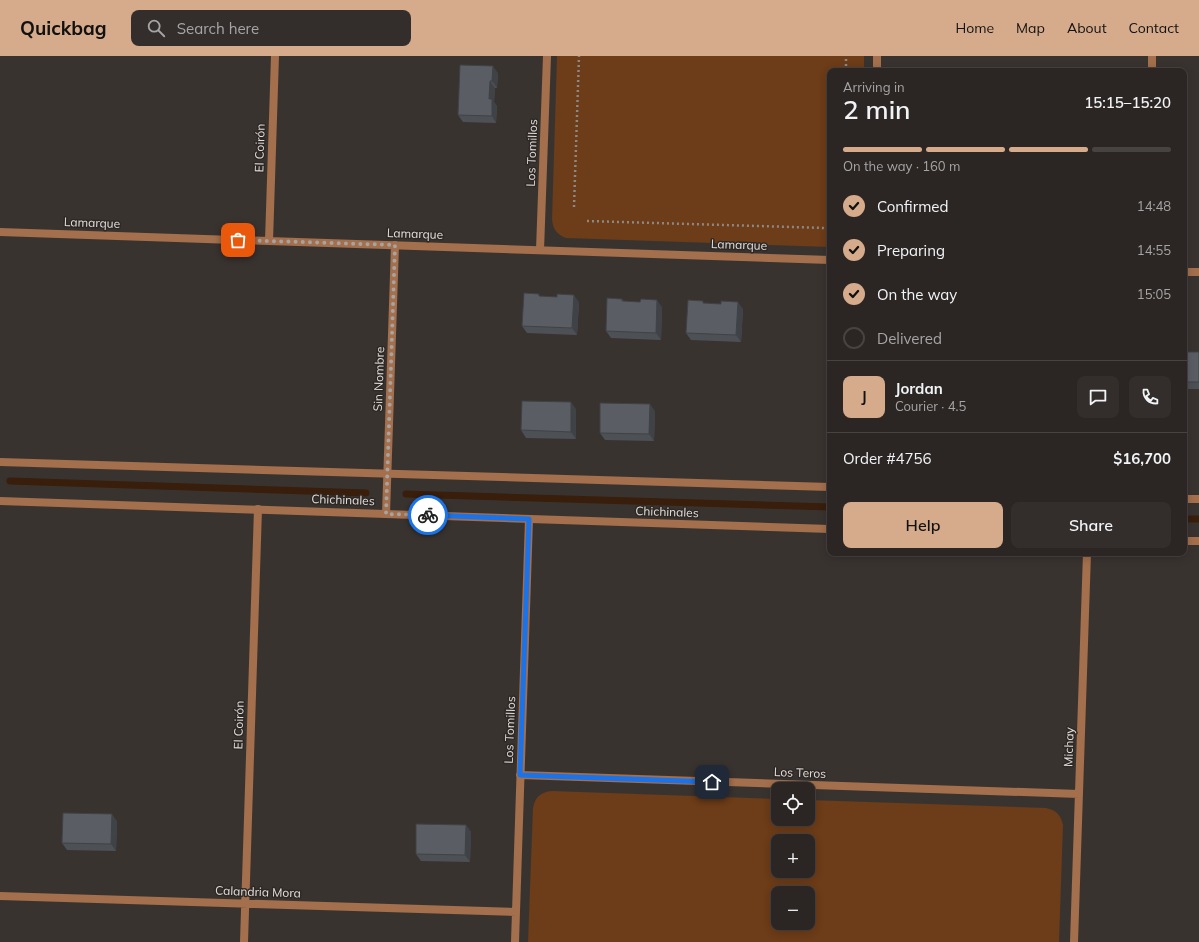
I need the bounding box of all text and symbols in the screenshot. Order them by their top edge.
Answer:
search box [131,10,411,46]
text: Quickbag [20,16,107,40]
icon: search [145,17,167,39]
text: Search here [177,19,259,38]
text: Home [955,19,994,37]
text: Map [1016,19,1045,37]
text: About [1067,19,1107,37]
text: Contact [1129,19,1179,37]
text: Arriving in [843,79,905,95]
text: 2 min [843,93,911,126]
text: 15:15–15:20 [1084,93,1171,112]
street label: Los Tomillos [523,119,540,187]
street label: El Coirón [251,123,268,173]
text: On the way · 160 m [843,158,960,174]
icon: check [843,195,865,217]
text: Confirmed [877,197,948,216]
text: 14:48 [1137,198,1171,214]
street label: Lamarque [64,214,120,231]
pin [221,223,255,257]
street label: Lamarque [387,225,443,242]
icon: bag [227,229,249,251]
street label: Lamarque [711,236,767,253]
icon: check [843,239,865,261]
text: Preparing [877,241,945,260]
text: 14:55 [1137,242,1171,258]
icon: check [843,283,865,305]
text: On the way [877,285,957,304]
text: 15:05 [1137,286,1171,302]
text: Delivered [877,329,942,348]
street label: Sin Nombre [370,346,387,412]
button: chat [1077,376,1119,418]
button: phone [1129,376,1171,418]
text: Jordan [895,379,943,398]
text: J [861,387,867,406]
text: Courier · 4.5 [895,398,966,414]
text: Order #4756 [843,449,931,468]
text: $16,700 [1113,449,1171,468]
street label: Chichinales [311,491,375,508]
courier [408,495,448,535]
button: Help [843,502,1003,548]
button: Share [1011,502,1171,548]
street label: Chichinales [635,503,699,520]
icon: bike [417,504,439,526]
street label: Los Tomillos [501,696,518,764]
street label: El Coirón [230,700,247,750]
street label: Michay [1060,726,1077,767]
street label: Los Teros [774,764,826,781]
pin [695,765,729,799]
icon: home [701,771,723,793]
map controls [771,782,815,930]
button: locate [771,782,815,826]
button: + [771,834,815,878]
street label: Calandria Mora [215,883,301,900]
button: − [771,886,815,930]

